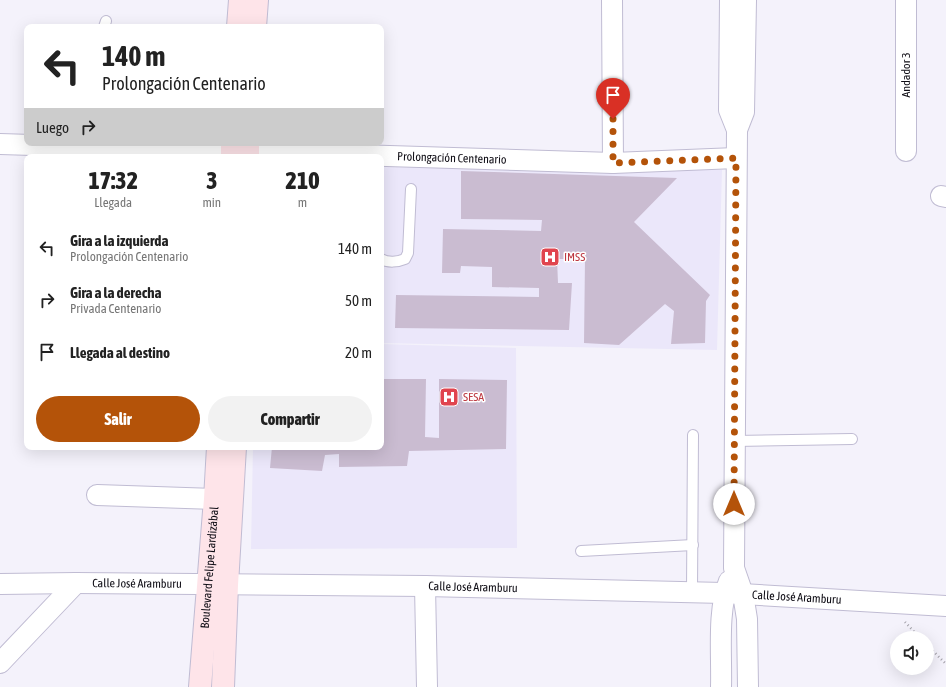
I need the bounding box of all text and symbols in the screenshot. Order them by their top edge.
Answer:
icon: left [36,40,88,92]
text: 140 m [102,40,165,72]
street label: Andador 3 [899,52,913,98]
text: Prolongación Centenario [102,73,266,94]
pin [596,78,630,119]
icon: arrive [602,84,624,106]
icon: right [77,116,99,138]
text: Luego [36,119,69,136]
street label: Prolongación Centenario [397,149,507,167]
text: 17:32 [89,167,138,194]
text: 3 [206,167,217,194]
text: 210 [286,167,319,194]
text: Llegada [94,195,132,210]
text: min [202,195,221,210]
text: m [298,195,307,210]
text: Gira a la izquierda [70,232,168,249]
icon: left [36,237,58,259]
text: 140 m [338,240,372,257]
hospital icon: IMSS [539,246,561,268]
text: Prolongación Centenario [70,249,188,264]
place label: IMSS [564,250,585,264]
text: Gira a la derecha [70,284,161,301]
icon: right [36,289,58,311]
text: 50 m [345,292,372,309]
text: Privada Centenario [70,301,161,316]
icon: arrive [36,341,58,363]
text: Llegada al destino [70,344,170,361]
text: 20 m [345,344,372,361]
hospital icon: SESA [438,386,460,408]
place label: SESA [463,390,484,404]
button: Salir [36,396,200,442]
button: Compartir [208,396,372,442]
position arrow [713,483,755,525]
street label: Boulevard Felipe Lardizábal [198,505,221,629]
street label: Calle José Aramburu [92,576,182,591]
street label: Calle José Aramburu [428,579,518,595]
street label: Calle José Aramburu [752,588,842,607]
map controls [890,631,934,675]
button: sound [890,631,934,675]

